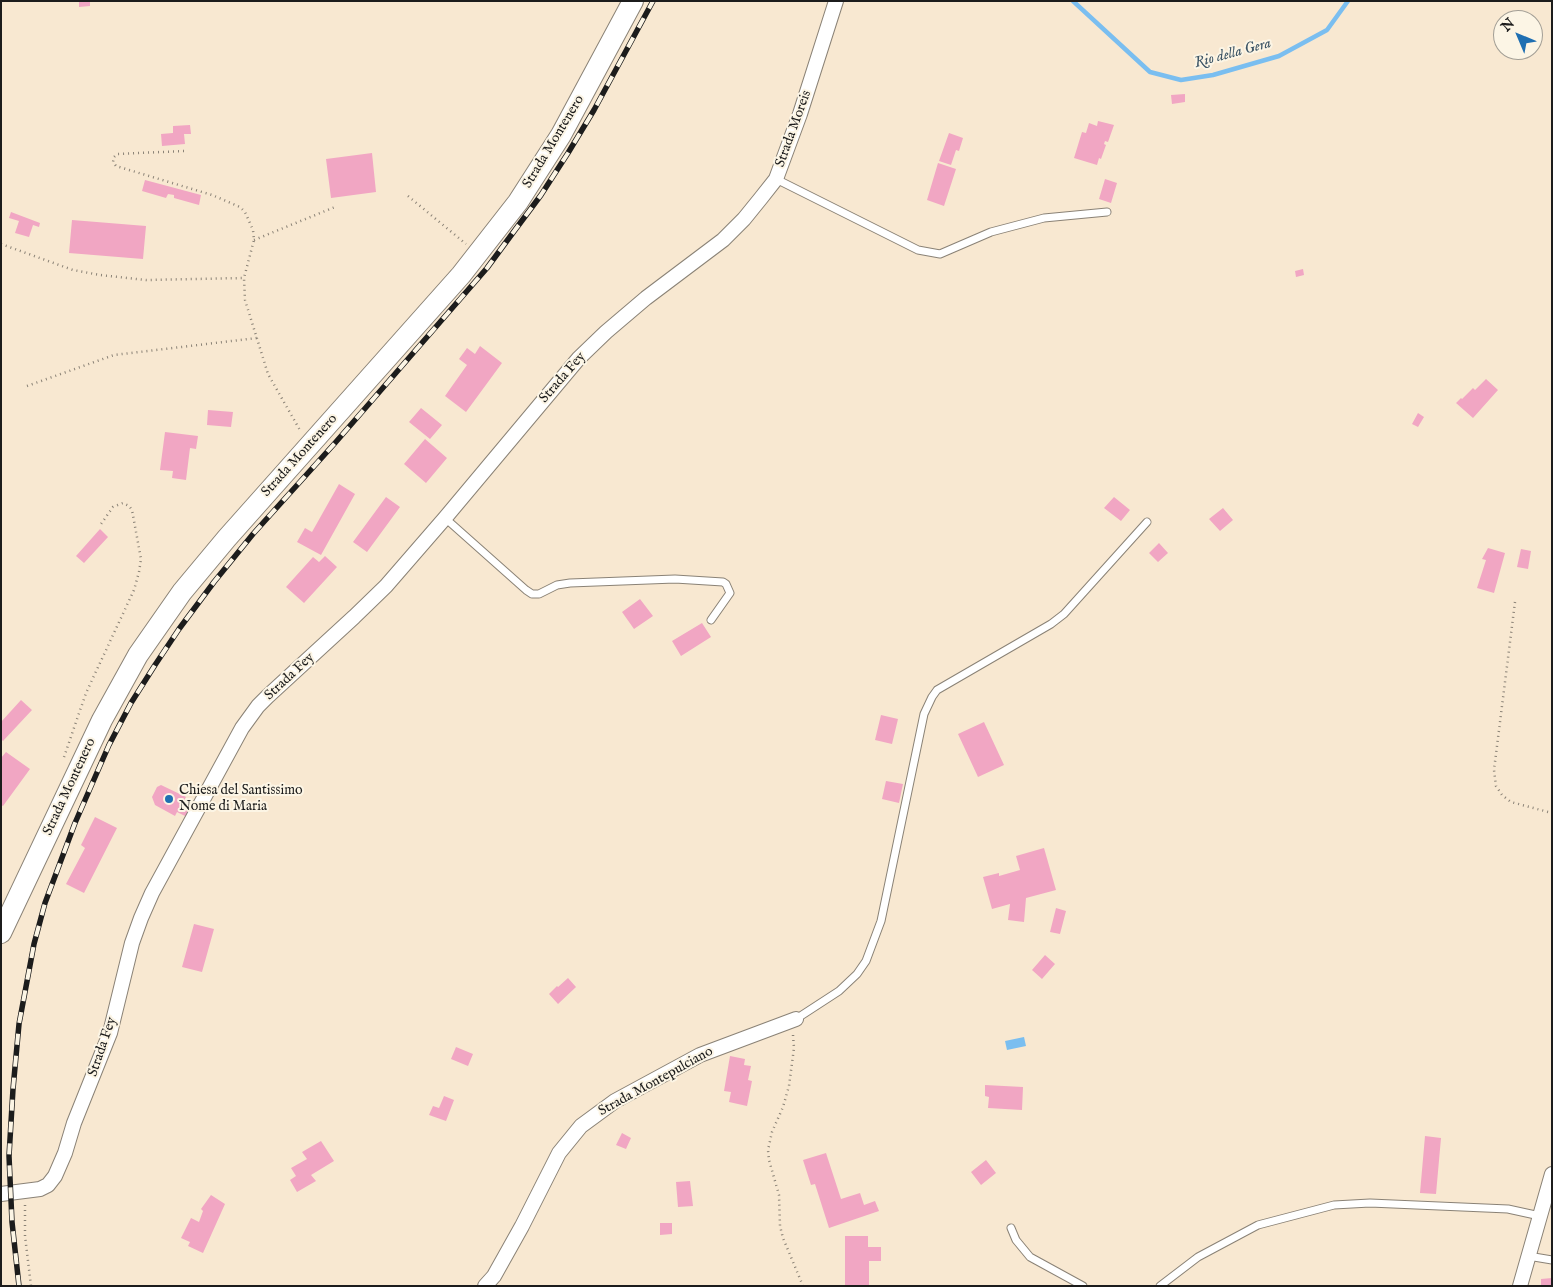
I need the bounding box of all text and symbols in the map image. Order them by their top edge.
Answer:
north arrow [1493,10,1543,60]
text: N [1497,14,1519,36]
water label: Rio della Gera [1193,35,1273,73]
street label: Strada Moreis [772,88,816,170]
street label: Strada Montenero [520,92,588,192]
street label: Strada Fey [536,349,590,407]
street label: Strada Montenero [258,411,342,501]
street label: Strada Fey [262,650,318,704]
street label: Strada Montenero [40,736,100,838]
place label: Chiesa del Santissimo Nome di Maria [179,783,302,816]
marker: Chiesa del Santissimo Nome di Maria [163,793,175,805]
street label: Strada Fey [85,1015,121,1079]
street label: Strada Montepulciano [596,1044,716,1120]

